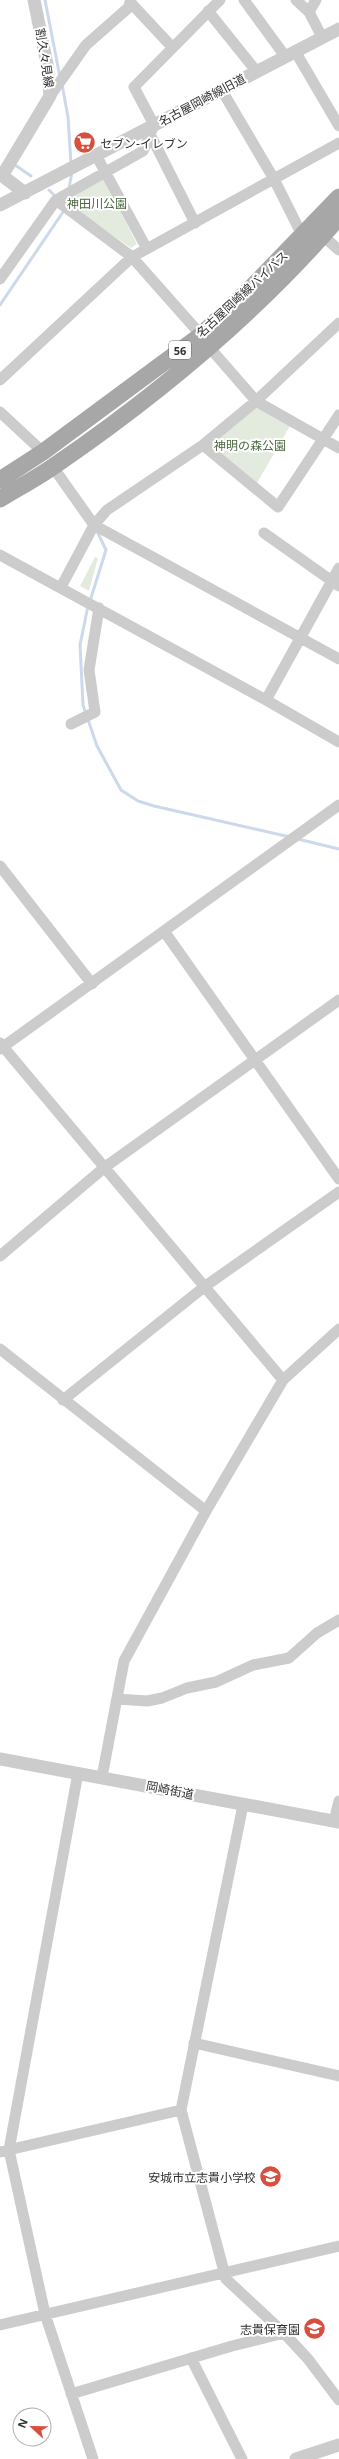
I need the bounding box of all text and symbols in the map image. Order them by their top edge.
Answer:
street label: 割久々見線 [32,27,58,89]
street label: 名古屋岡崎線旧道 [156,70,248,130]
supermarket icon: セブン-イレブン [71,130,97,156]
place label: セブン-イレブン [100,135,188,152]
park label: 神田川公園 [67,195,127,212]
street label: 名古屋岡崎線バイパス [192,247,292,341]
road number: 56 [169,341,191,359]
park label: 神明の森公園 [214,437,286,454]
street label: 岡崎街道 [145,1777,195,1803]
school or university icon: 安城市立志貴小学校 [258,2164,284,2190]
place label: 安城市立志貴小学校 [148,2169,256,2186]
school or university icon: 志貴保育園 [302,2316,328,2342]
place label: 志貴保育園 [240,2321,300,2338]
north arrow [12,2407,52,2447]
text: N [14,2416,31,2430]

